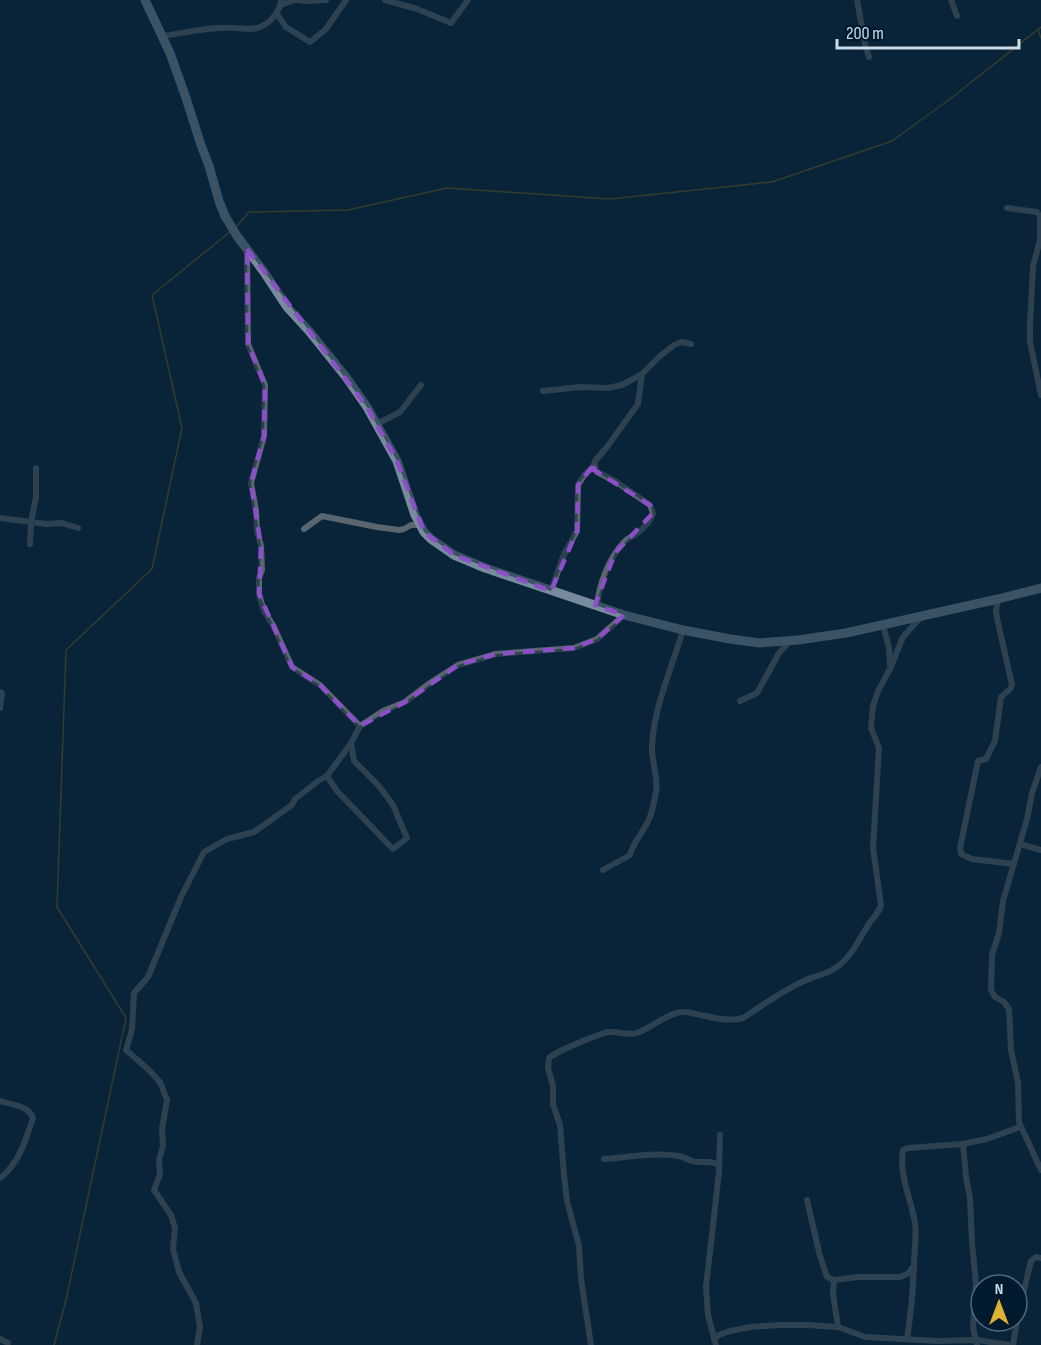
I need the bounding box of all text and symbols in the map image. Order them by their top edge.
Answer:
scale bar [837,12,1018,50]
text: 200 m [846,23,884,44]
north arrow [969,1273,1029,1333]
text: N [995,1280,1003,1299]

